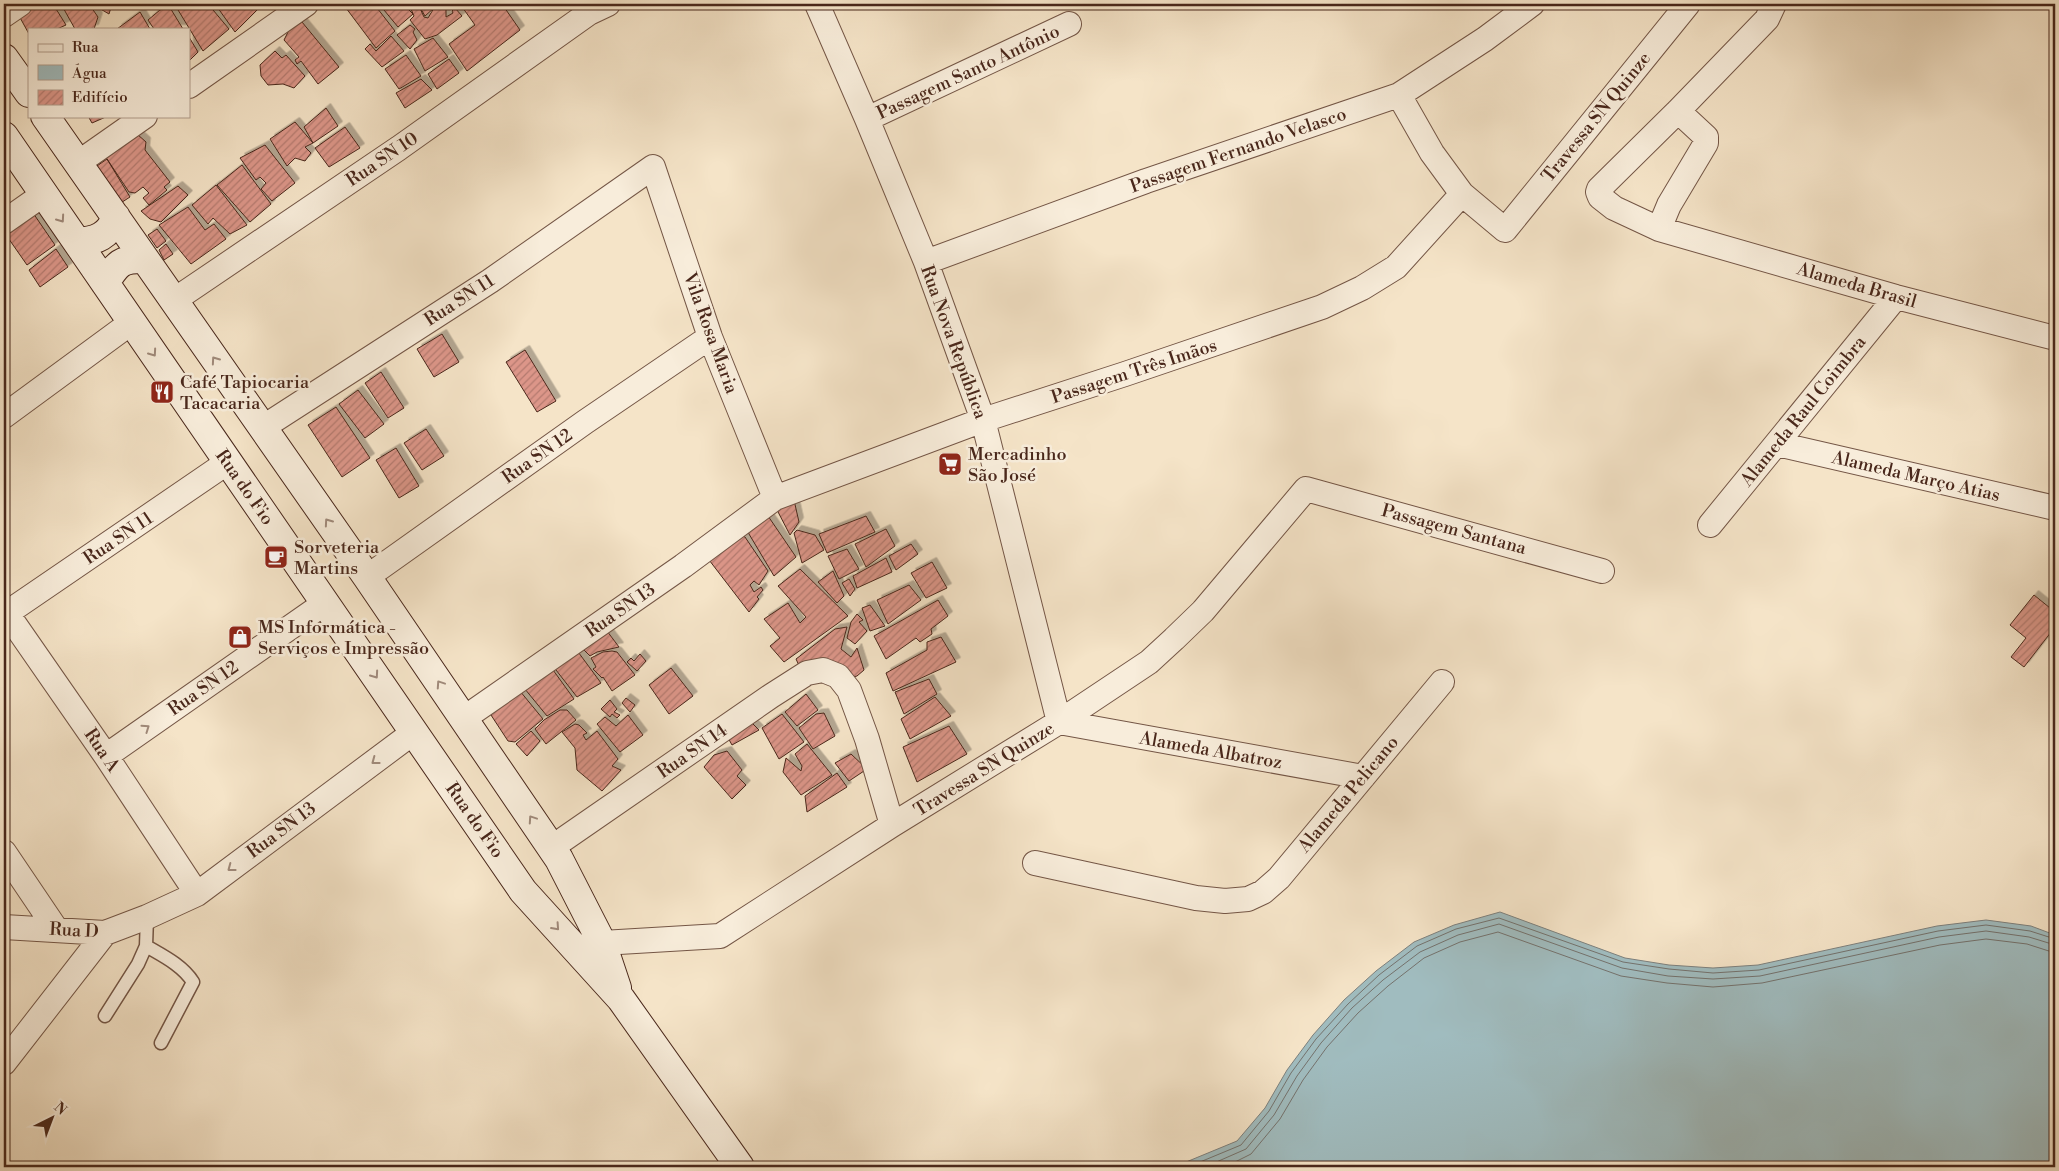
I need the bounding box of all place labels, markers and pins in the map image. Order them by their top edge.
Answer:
place label: Café Tapiocaria Tacacaria [180,371,310,415]
restaurant icon: Café Tapiocaria Tacacaria [149,379,175,405]
place label: Mercadinho São José [968,443,1067,487]
supermarket icon: Mercadinho São José [937,451,963,477]
place label: Sorveteria Martins [294,536,380,580]
cafe icon: Sorveteria Martins [263,544,289,570]
place label: MS Informática - Serviços e Impressão [258,616,429,660]
shop icon: MS Informática - Serviços e Impressão [227,624,253,650]

